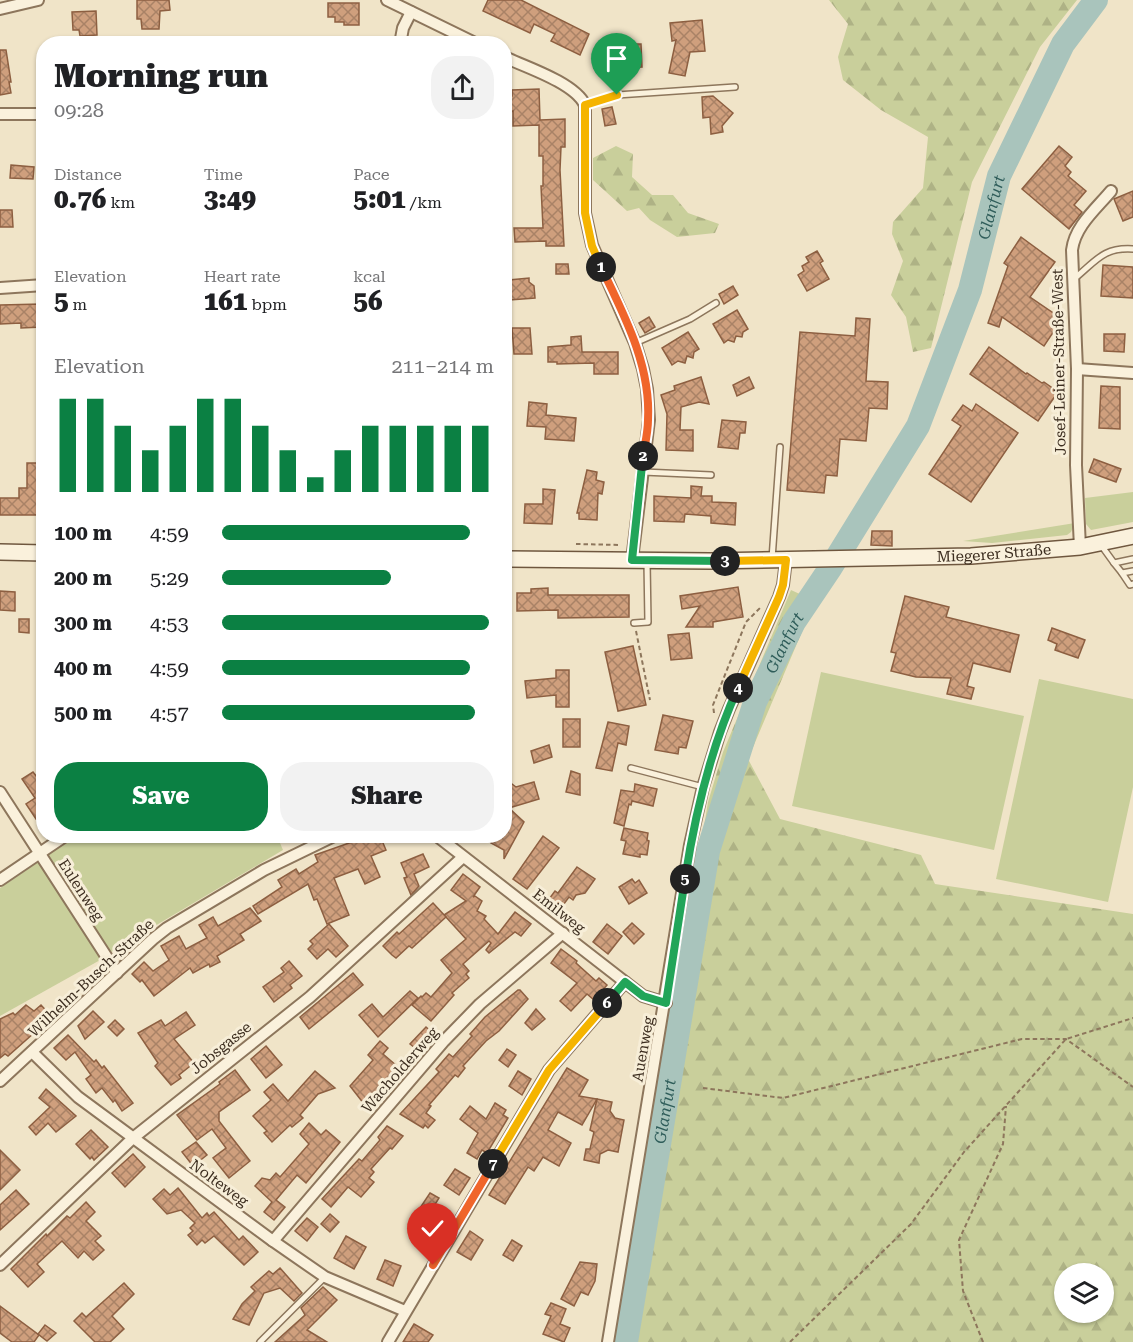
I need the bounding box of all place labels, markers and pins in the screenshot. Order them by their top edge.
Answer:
pin [591,33,642,95]
pin: 1 [586,252,616,282]
pin: 2 [628,441,658,471]
pin: 3 [710,546,740,576]
pin: 4 [723,673,753,703]
pin: 5 [670,864,700,894]
pin: 6 [592,988,622,1018]
pin: 7 [478,1149,508,1179]
pin [407,1203,458,1265]

